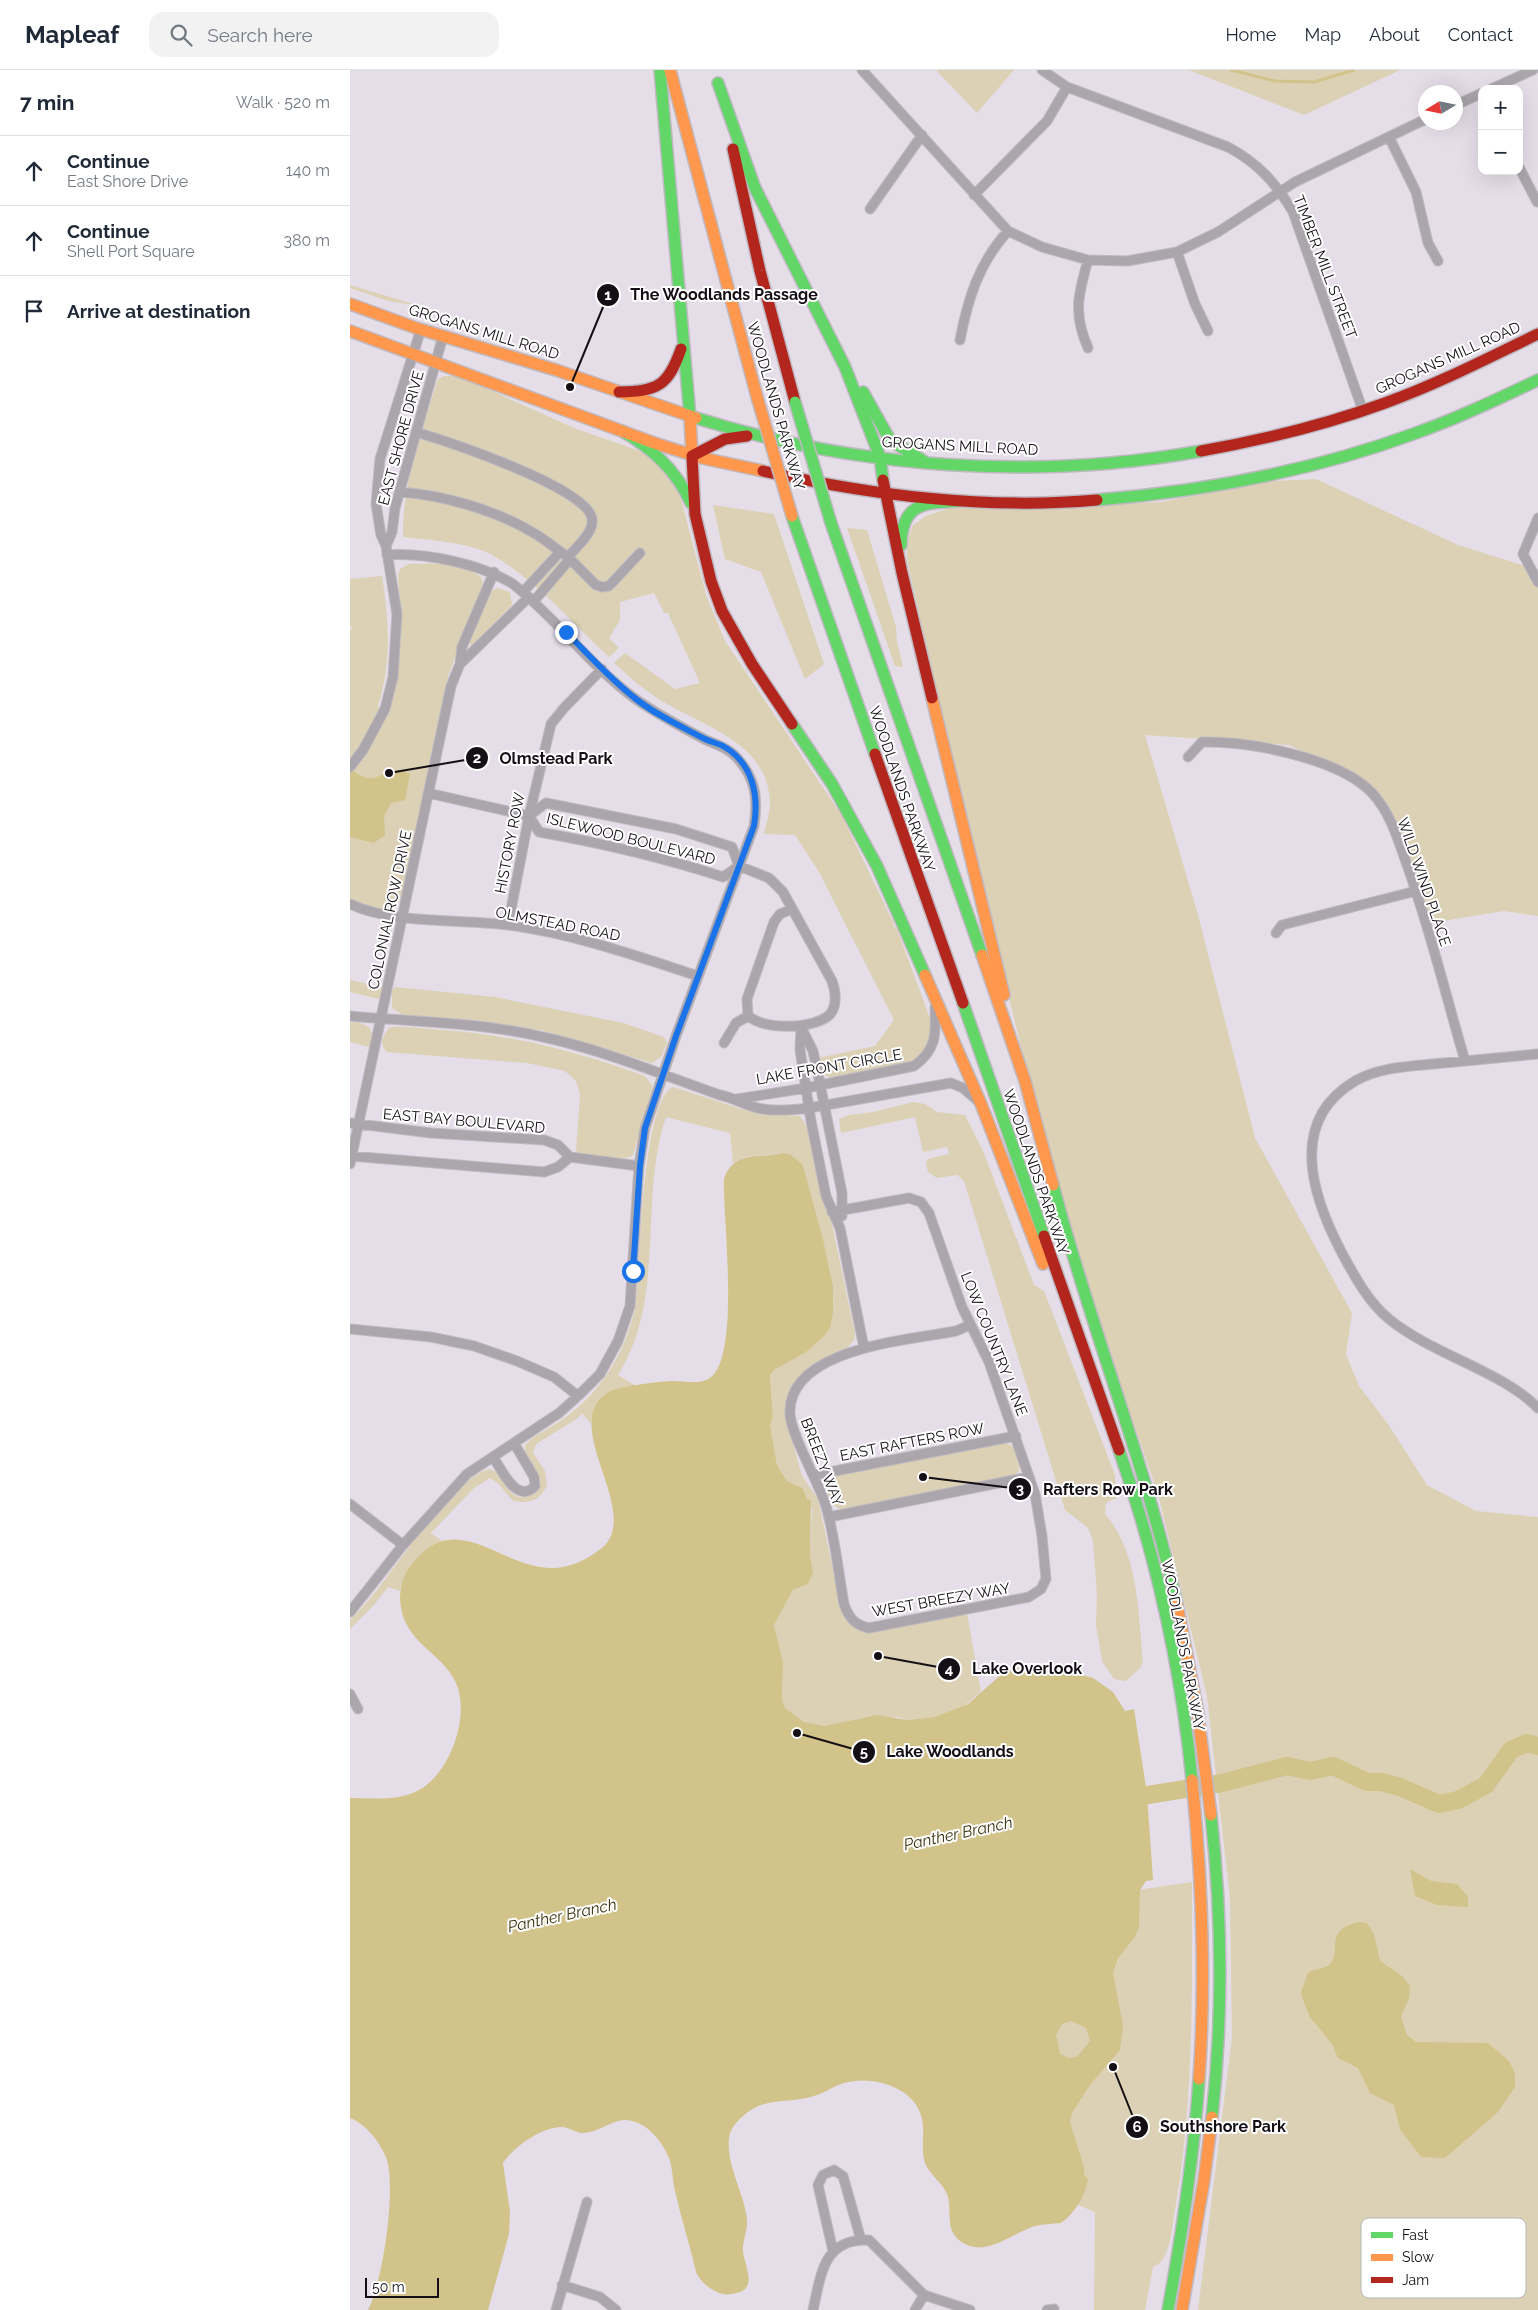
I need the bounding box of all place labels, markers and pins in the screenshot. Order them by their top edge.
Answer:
callout: The Woodlands Passage [595,279,828,310]
callout: Olmstead Park [465,743,623,774]
callout: Rafters Row Park [1008,1474,1183,1505]
callout: Lake Overlook [937,1653,1092,1684]
callout: Lake Woodlands [851,1736,1024,1767]
callout: Southshore Park [1125,2111,1296,2142]

